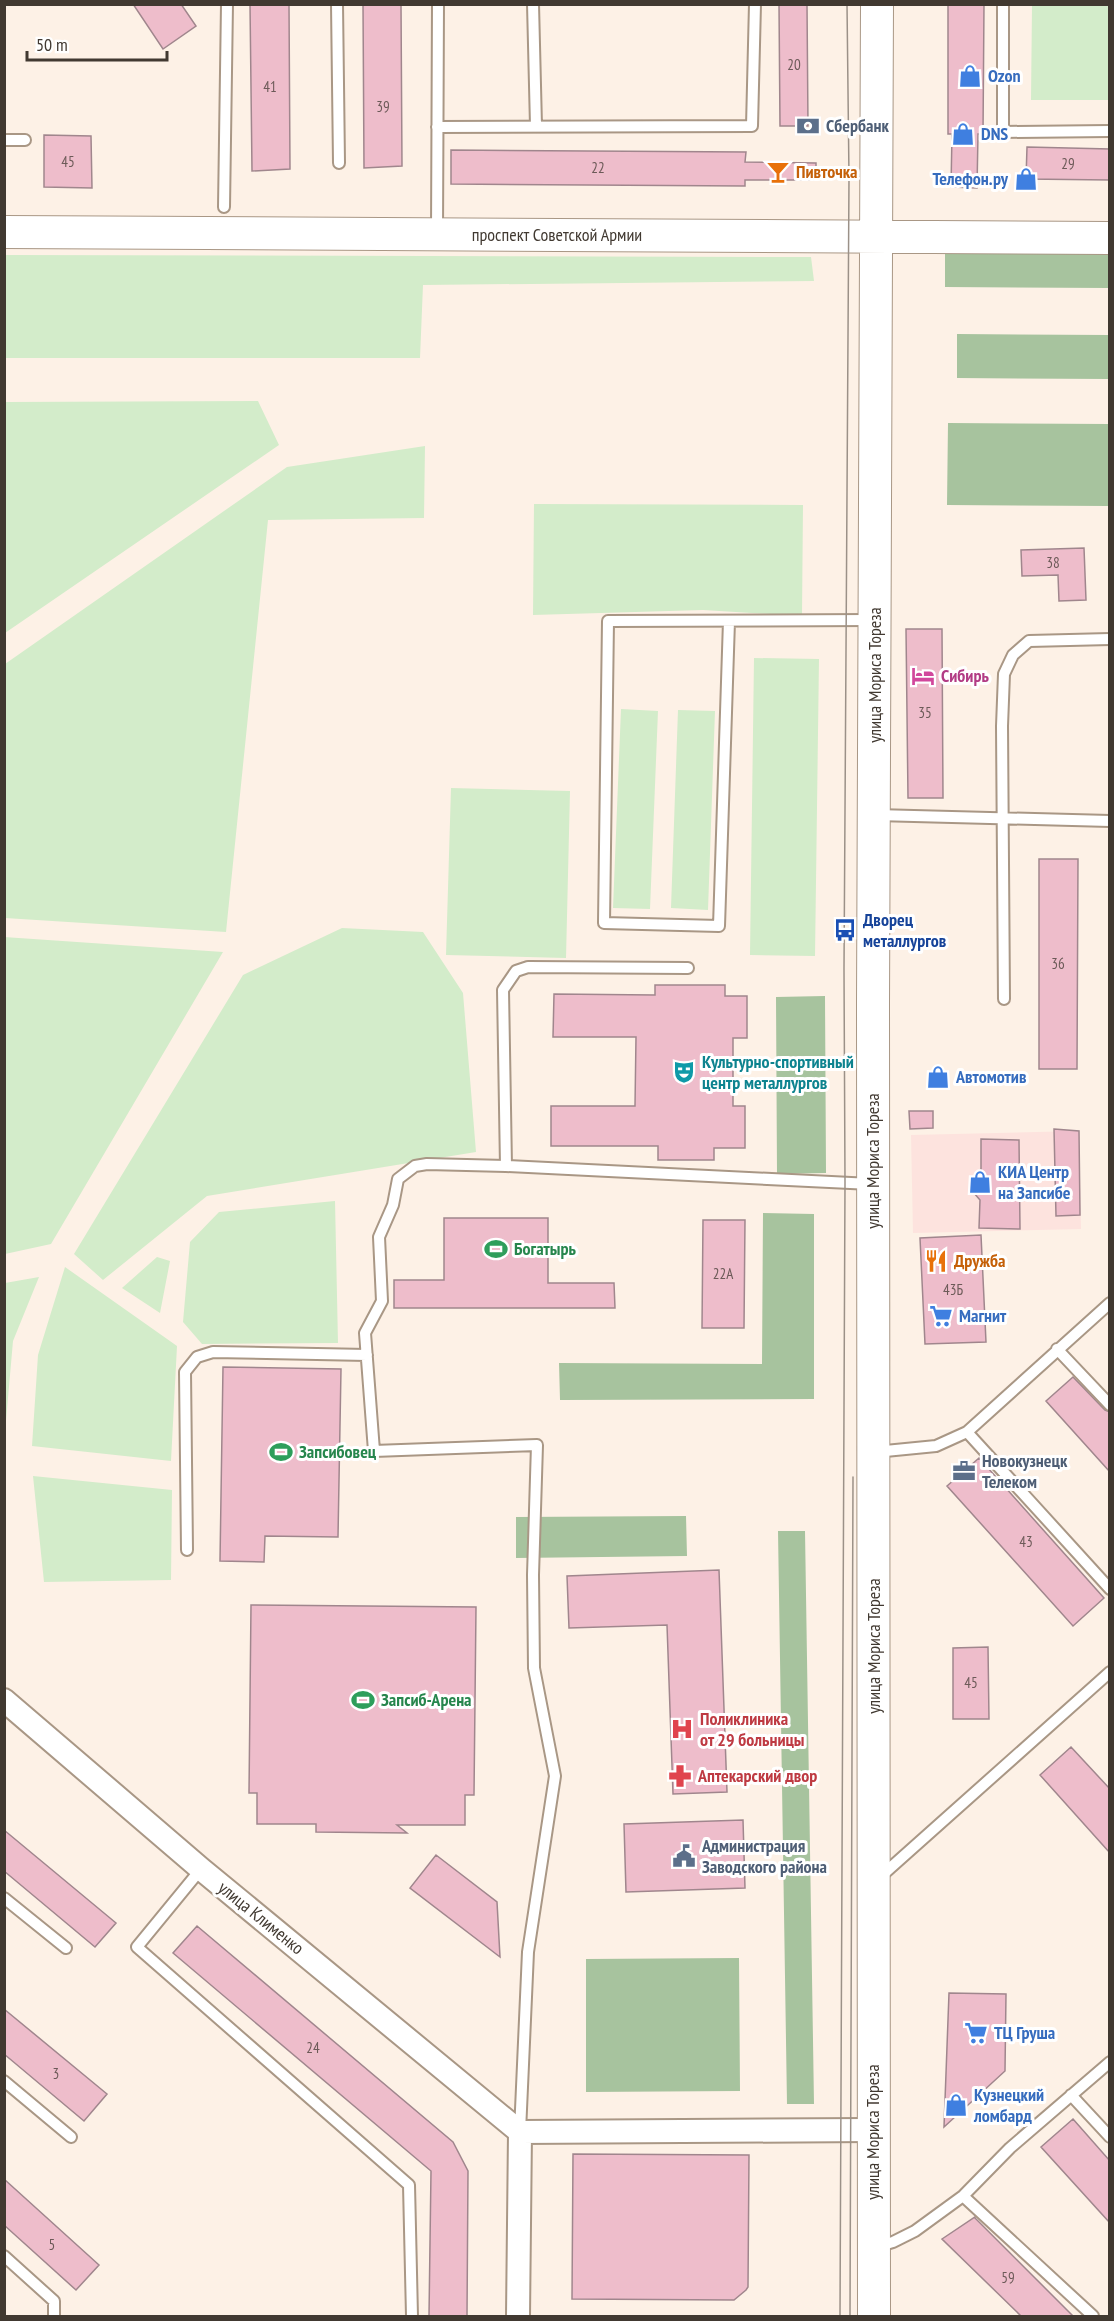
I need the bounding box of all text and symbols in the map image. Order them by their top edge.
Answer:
scale bar [27,24,166,62]
text: 50 m [36,33,68,56]
house number: 20 [787,55,801,74]
shop icon: Ozon [957,63,983,89]
place label: Ozon [988,64,1021,87]
house number: 41 [263,77,277,96]
house number: 39 [376,97,390,116]
bank icon: Сбербанк [795,113,821,139]
place label: Сбербанк [826,114,889,137]
shop icon: DNS [950,121,976,147]
place label: DNS [981,122,1008,145]
house number: 45 [61,152,75,171]
house number: 29 [1061,154,1075,173]
house number: 22 [591,158,605,177]
bar icon: Пивточка [765,159,791,185]
place label: Пивточка [796,160,858,183]
shop icon: Телефон.ру [1013,166,1039,192]
place label: Телефон.ру [933,167,1009,190]
street label: проспект Советской Армии [472,223,642,246]
house number: 38 [1046,553,1060,572]
street label: улица Мориса Тореза [863,607,886,743]
hotel icon: Сибирь [910,663,936,689]
place label: Сибирь [941,664,989,687]
house number: 35 [918,703,932,722]
place label: Дворец металлургов [863,908,947,952]
bus stop icon: Дворец металлургов [832,917,858,943]
house number: 36 [1051,954,1065,973]
place label: Культурно-спортивный центр металлургов [702,1050,854,1094]
theatre icon: Культурно-спортивный центр металлургов [671,1059,697,1085]
shop icon: Автомотив [925,1064,951,1090]
place label: Автомотив [955,1065,1027,1088]
street label: улица Мориса Тореза [861,1093,884,1229]
place label: КИА Центр на Запсибе [998,1160,1071,1204]
shop icon: КИА Центр на Запсибе [967,1169,993,1195]
sports icon: Богатырь [483,1236,509,1262]
place label: Богатырь [514,1237,576,1260]
restaurant icon: Дружба [923,1248,949,1274]
place label: Дружба [954,1249,1005,1272]
house number: 22А [713,1264,734,1283]
house number: 43Б [943,1280,963,1299]
supermarket icon: Магнит [928,1303,954,1329]
place label: Магнит [959,1304,1007,1327]
sports icon: Запсибовец [268,1439,294,1465]
place label: Запсибовец [299,1440,377,1463]
place label: Новокузнецк Телеком [982,1449,1068,1493]
office icon: Новокузнецк Телеком [951,1458,977,1484]
house number: 43 [1019,1532,1033,1551]
street label: улица Мориса Тореза [862,1578,885,1714]
house number: 45 [964,1673,978,1692]
sports icon: Запсиб-Арена [350,1687,376,1713]
place label: Запсиб-Арена [381,1688,472,1711]
place label: Поликлиника от 29 больницы [700,1707,805,1751]
hospital icon: Поликлиника от 29 больницы [669,1716,695,1742]
pharmacy icon: Аптекарский двор [667,1763,693,1789]
place label: Аптекарский двор [697,1764,817,1787]
place label: Администрация Заводского района [701,1834,827,1878]
public building icon: Администрация Заводского района [671,1843,697,1869]
street label: улица Клименко [214,1876,309,1959]
supermarket icon: ТЦ Груша [963,2020,989,2046]
place label: ТЦ Груша [994,2021,1055,2044]
house number: 24 [306,2038,320,2057]
house number: 3 [53,2064,59,2083]
street label: улица Мориса Тореза [861,2064,884,2200]
place label: Кузнецкий ломбард [973,2083,1044,2127]
shop icon: Кузнецкий ломбард [943,2092,969,2118]
house number: 5 [49,2235,55,2254]
house number: 59 [1001,2268,1015,2287]

